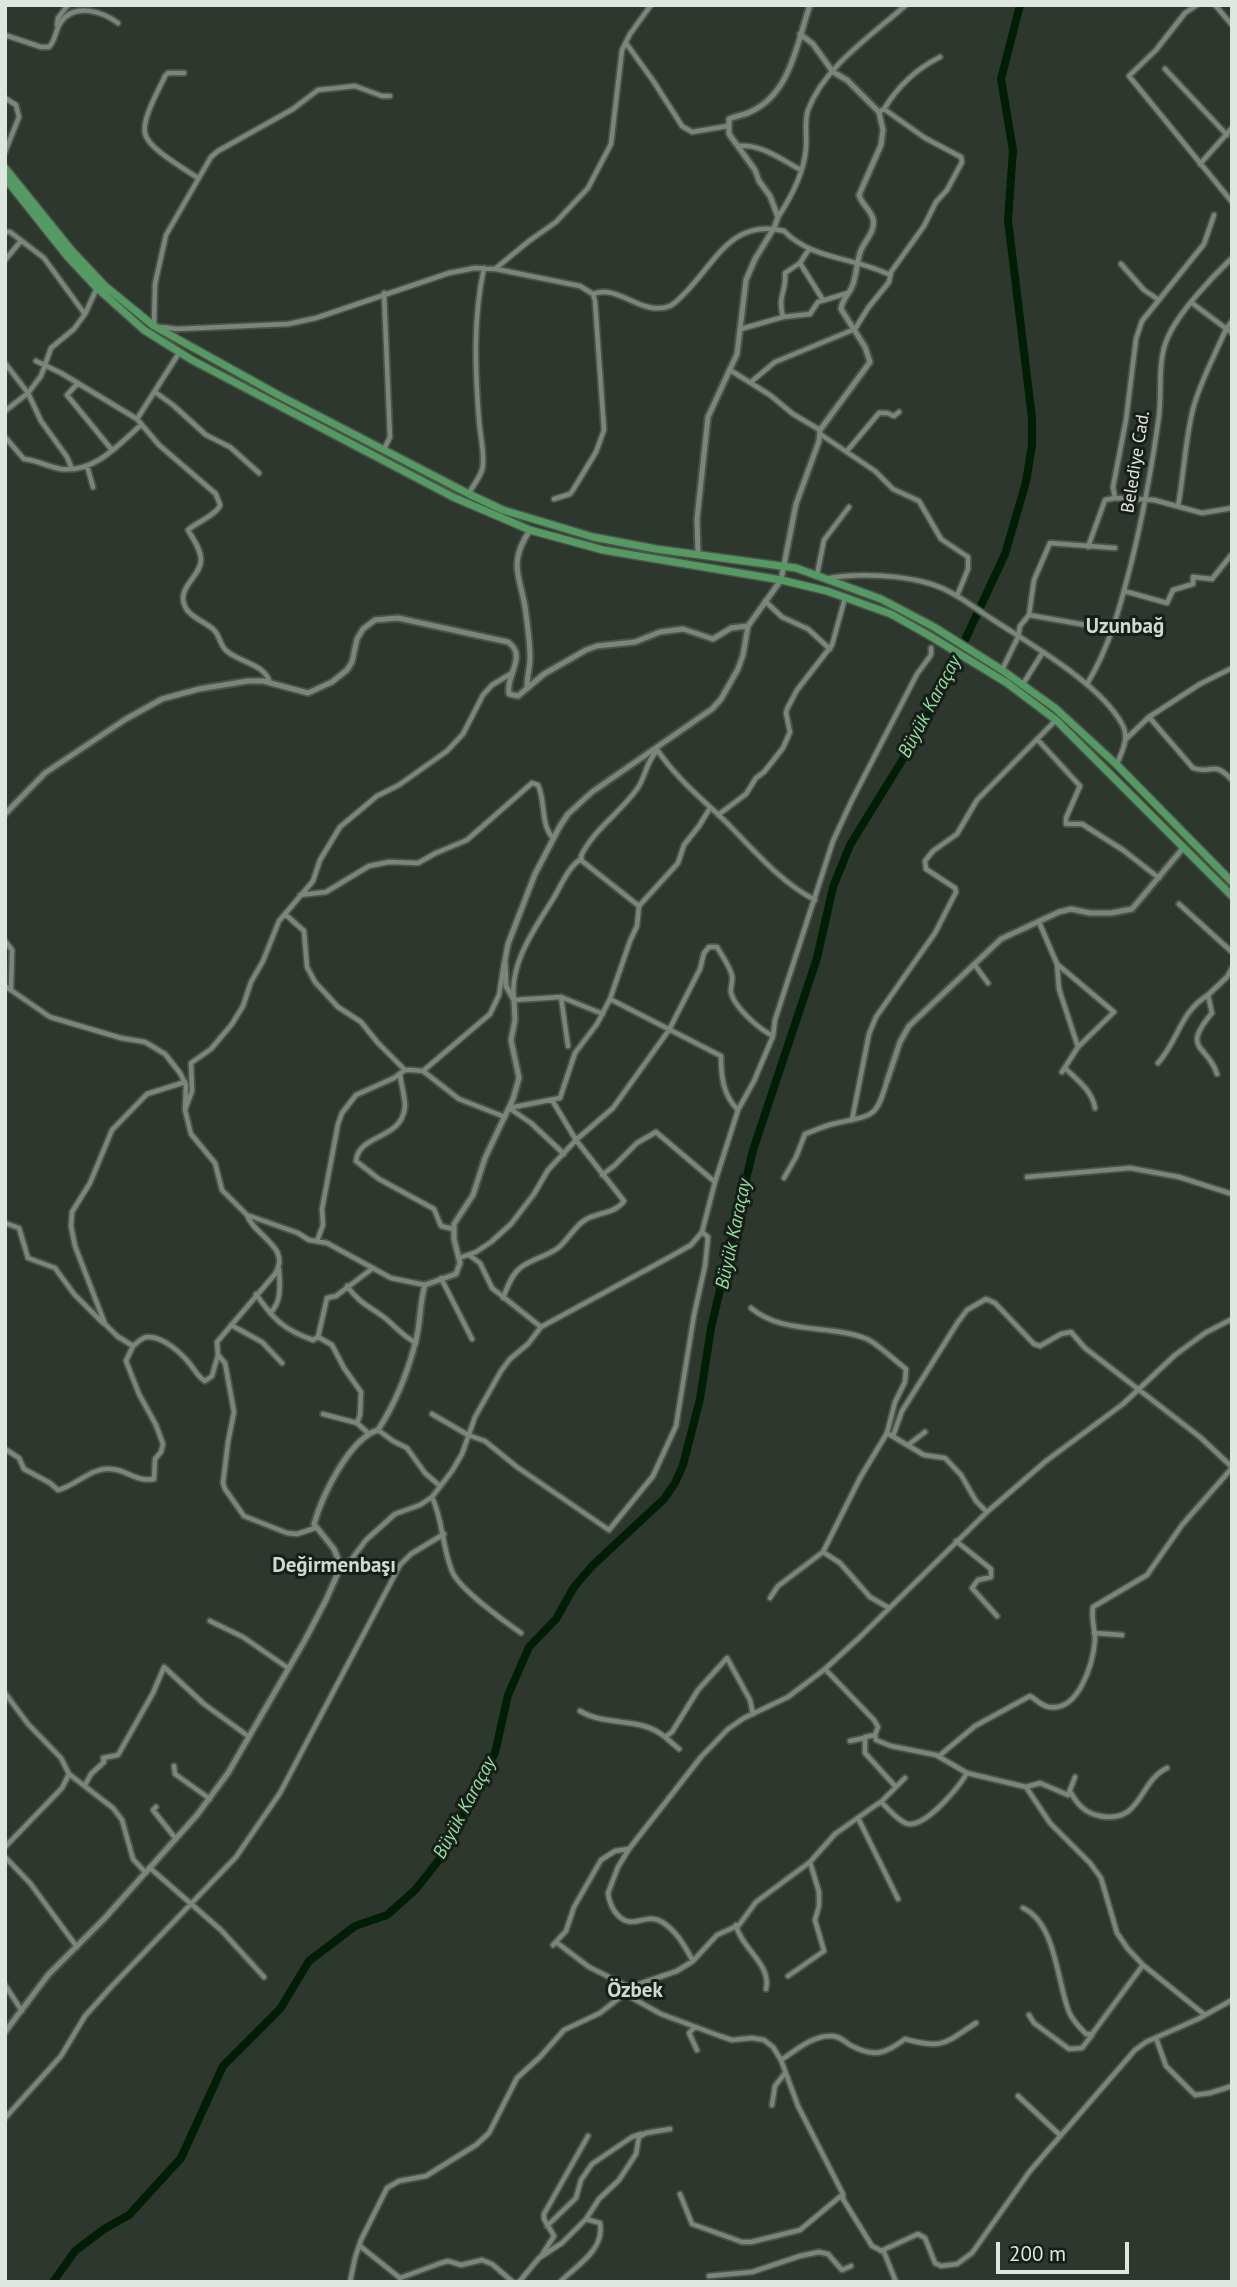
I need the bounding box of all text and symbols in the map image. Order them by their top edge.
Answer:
street label: Belediye Cad. [1117,409,1155,515]
district label: Uzunbağ [1086,614,1164,640]
water label: Büyük Karaçay [894,652,966,762]
water label: Büyük Karaçay [711,1177,757,1291]
district label: Değirmenbaşı [272,1553,396,1579]
water label: Büyük Karaçay [429,1753,501,1863]
district label: Özbek [607,1978,663,2004]
scale bar [999,2228,1132,2272]
text: 200 m [1009,2240,1066,2267]

